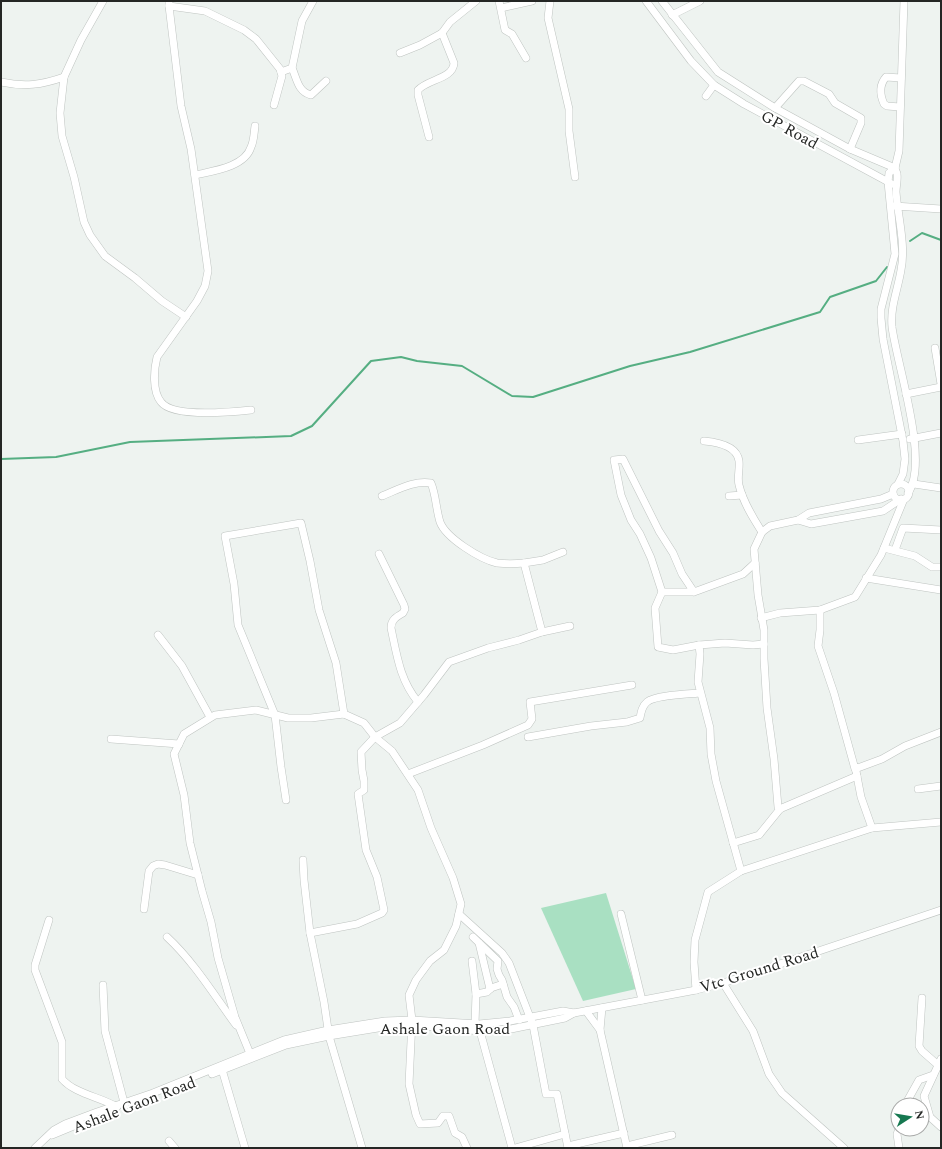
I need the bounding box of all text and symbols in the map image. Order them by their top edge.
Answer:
street label: GP Road [756,104,823,156]
street label: Vtc Ground Road [697,940,822,999]
street label: Ashale Gaon Road [380,1017,510,1041]
street label: Ashale Gaon Road [69,1070,200,1139]
north arrow [890,1097,930,1137]
text: N [910,1109,929,1121]

